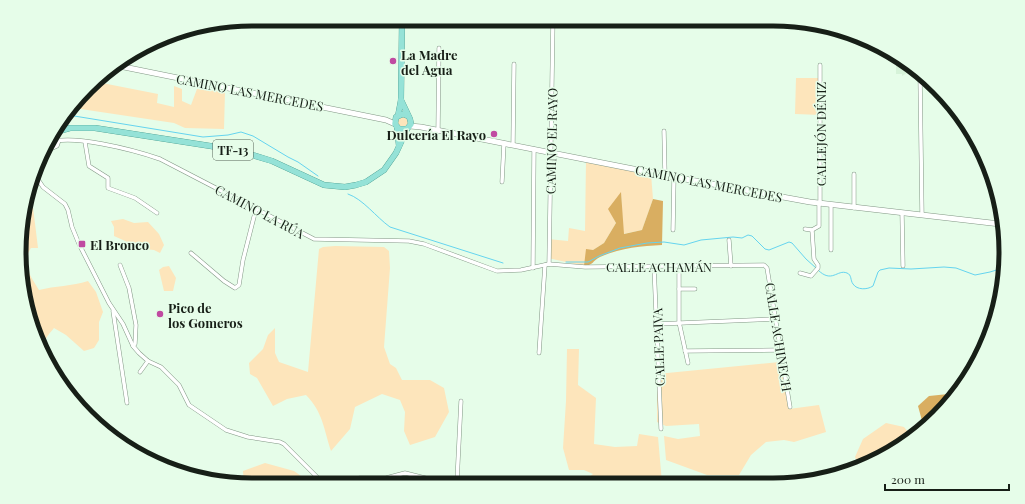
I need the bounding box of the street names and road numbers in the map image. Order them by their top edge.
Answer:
street label: CAMINO LAS MERCEDES [175,69,325,115]
street label: CALLEJÓN DÉNIZ [812,81,829,186]
street label: CAMINO EL RAYO [542,88,560,194]
road number: TF-13 [213,140,253,160]
street label: CAMINO LAS MERCEDES [634,160,784,206]
street label: CAMINO LA RÚA [212,180,308,242]
street label: CALLE ACHAMÁN [606,258,712,275]
street label: CALLE ACHINECH [762,281,796,393]
street label: CALLE PAIVA [648,307,668,386]

